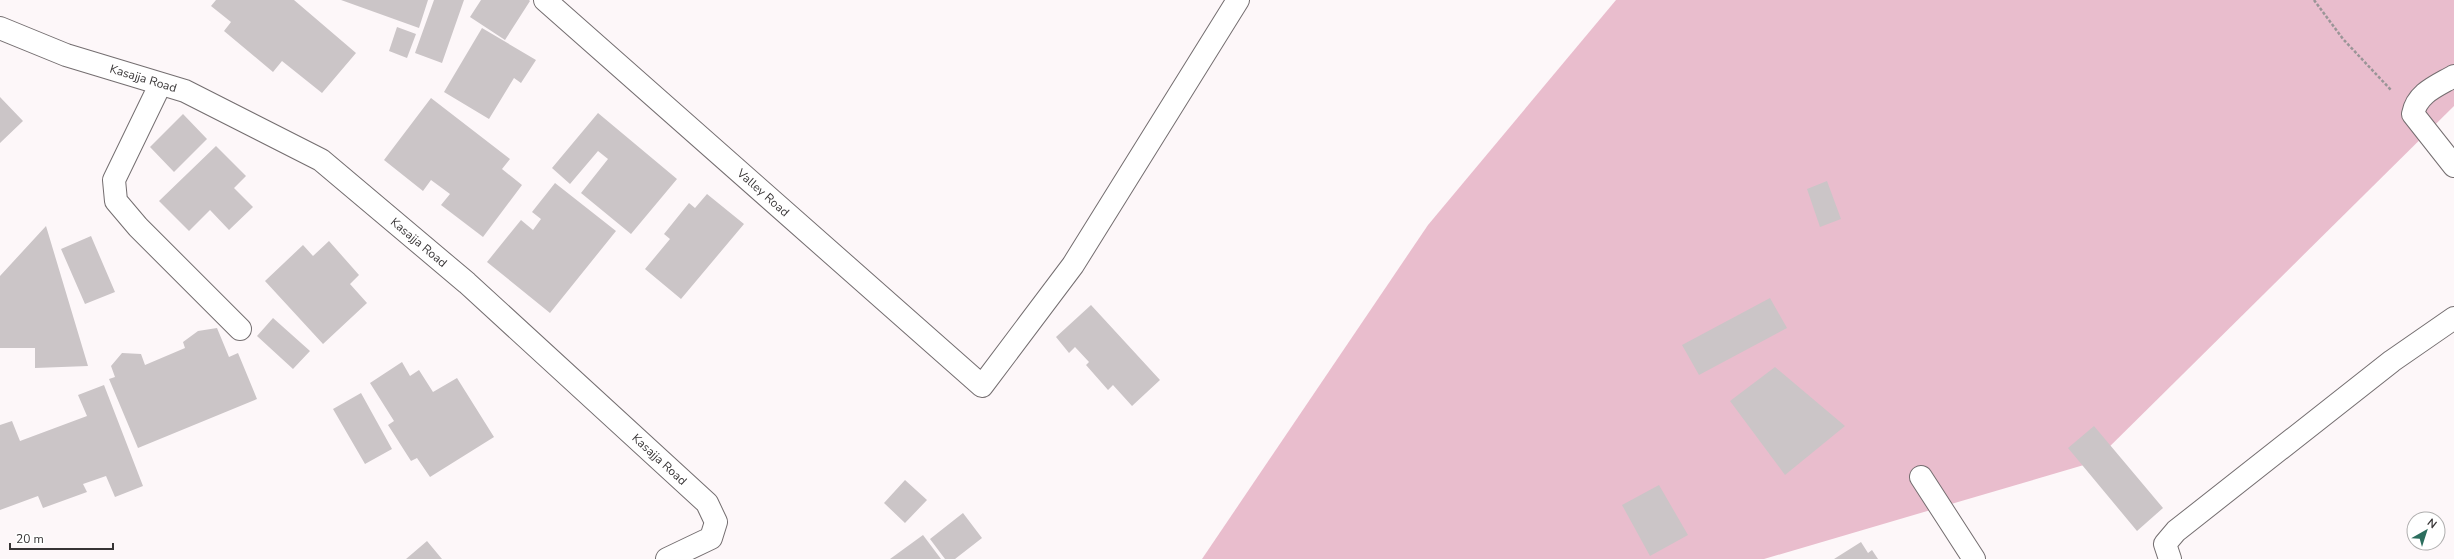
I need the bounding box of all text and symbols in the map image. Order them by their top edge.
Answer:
street label: Kasajja Road [108,61,179,96]
street label: Valley Road [733,165,793,220]
street label: Kasajja Road [387,214,450,271]
street label: Kasajja Road [628,430,690,489]
north arrow [2406,511,2446,551]
text: N [2424,515,2440,532]
scale bar [10,525,113,551]
text: 20 m [16,531,44,547]

